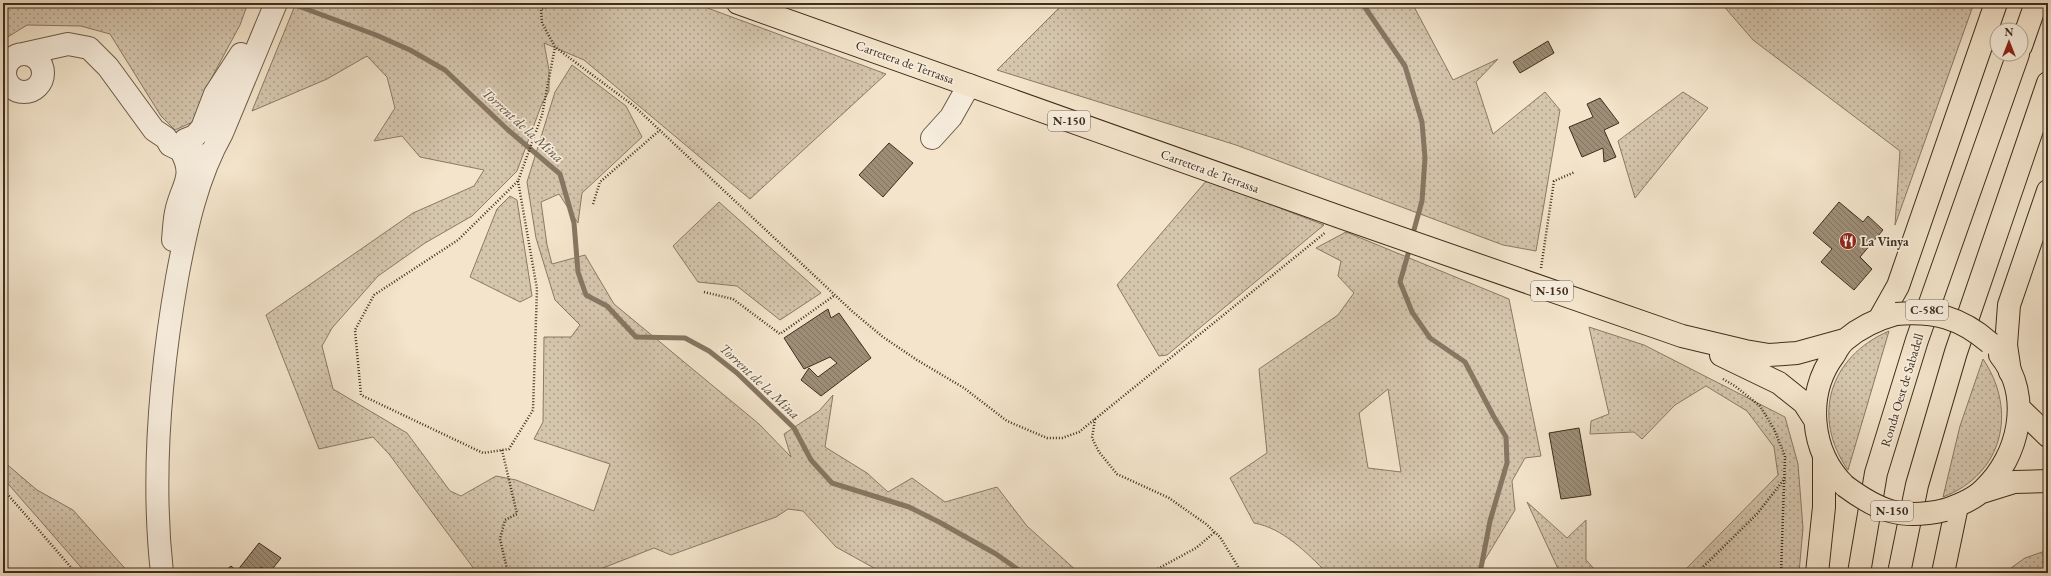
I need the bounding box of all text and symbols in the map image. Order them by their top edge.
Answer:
north arrow [1989,22,2029,62]
text: N [2005,25,2014,39]
street label: Carretera de Terrassa [853,36,957,88]
water label: Torrent de la Mina [479,84,567,166]
road number: N-150 [1048,111,1090,131]
street label: Carretera de Terrassa [1158,145,1262,197]
restaurant icon: La Vinya [1838,231,1858,251]
place label: La Vinya [1861,233,1909,250]
road number: N-150 [1531,281,1573,301]
road number: C-58C [1906,300,1948,320]
street label: Ronda Oest de Sabadell [1877,331,1927,449]
water label: Torrent de la Mina [716,339,804,423]
road number: N-150 [1871,501,1913,521]

